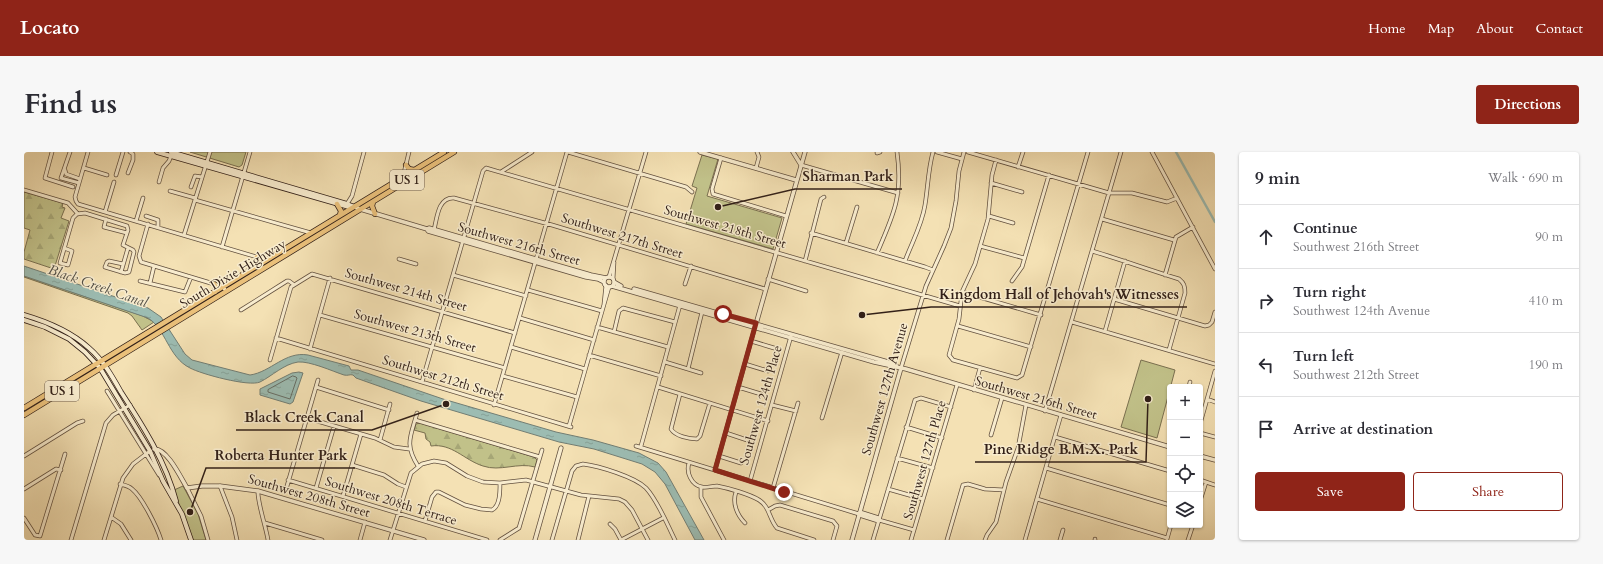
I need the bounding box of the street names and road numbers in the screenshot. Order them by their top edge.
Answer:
road number: US 1 [390,170,424,190]
street label: Southwest 218th Street [662,201,788,253]
street label: Southwest 217th Street [559,209,685,263]
street label: Southwest 216th Street [456,218,582,270]
street label: South Dixie Highway [177,235,290,313]
street label: Southwest 214th Street [343,264,469,316]
street label: Southwest 213th Street [352,305,478,357]
street label: Southwest 127th Avenue [857,321,913,457]
street label: Southwest 124th Place [735,343,787,467]
street label: Southwest 212th Street [380,351,506,405]
street label: Southwest 216th Street [973,372,1099,424]
road number: US 1 [45,381,79,401]
street label: Southwest 127th Place [899,398,951,522]
street label: Southwest 208th Street [246,470,372,522]
street label: Southwest 208th Terrace [323,472,459,530]

